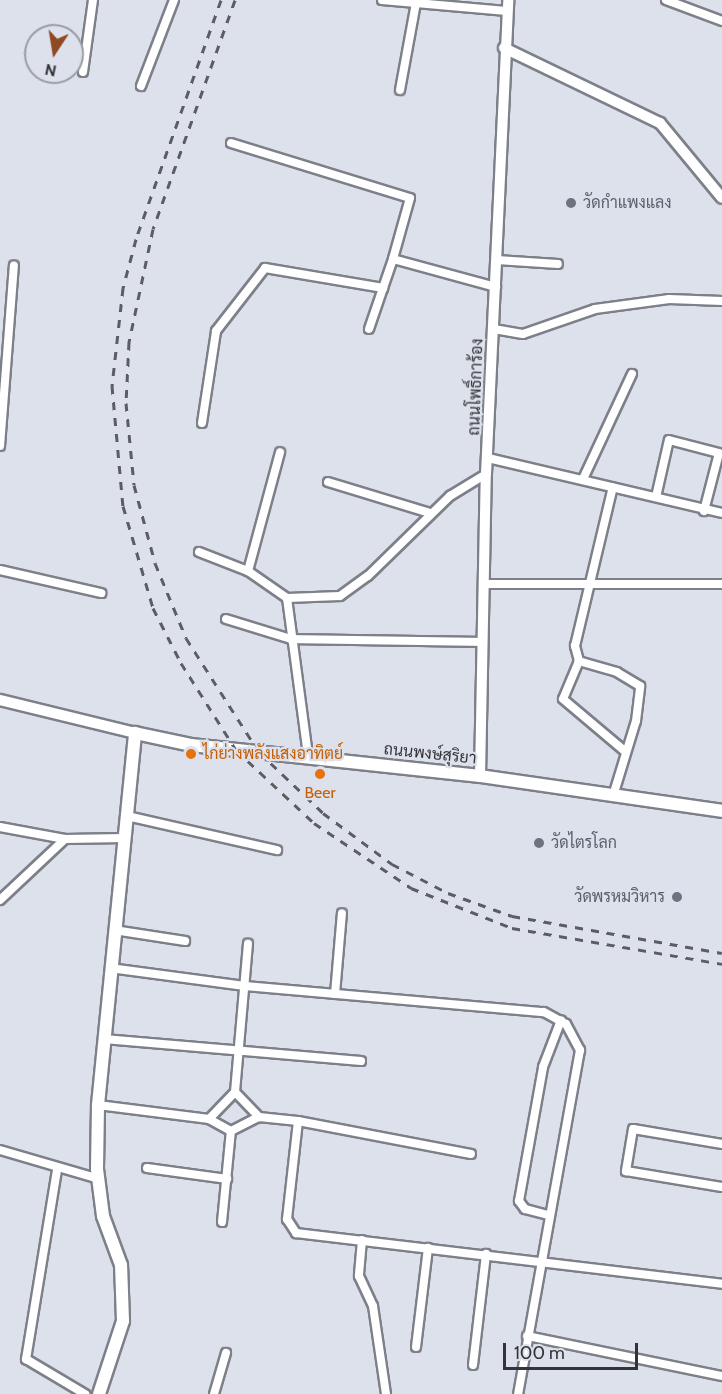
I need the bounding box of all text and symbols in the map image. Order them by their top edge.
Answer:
north arrow [24,24,84,84]
text: N [43,60,58,81]
place label: วัดกำแพงแลง [583,193,671,213]
marker: วัดกำแพงแลง [564,196,578,210]
street label: ถนนโพธิ์การ้อง [465,338,487,436]
street label: ถนนพงษ์สุริยา [383,740,477,768]
place label: ไก่ย่างพลังแสงอาทิตย์ [203,744,343,764]
marker: ไก่ย่างพลังแสงอาทิตย์ [184,747,198,761]
marker: Beer [313,767,327,781]
place label: Beer [305,783,335,803]
place label: วัดไตรโลก [551,833,617,853]
marker: วัดไตรโลก [532,836,546,850]
place label: วัดพรหมวิหาร [574,887,665,907]
marker: วัดพรหมวิหาร [670,890,684,904]
scale bar [506,1331,641,1369]
text: 100 m [514,1342,565,1364]

